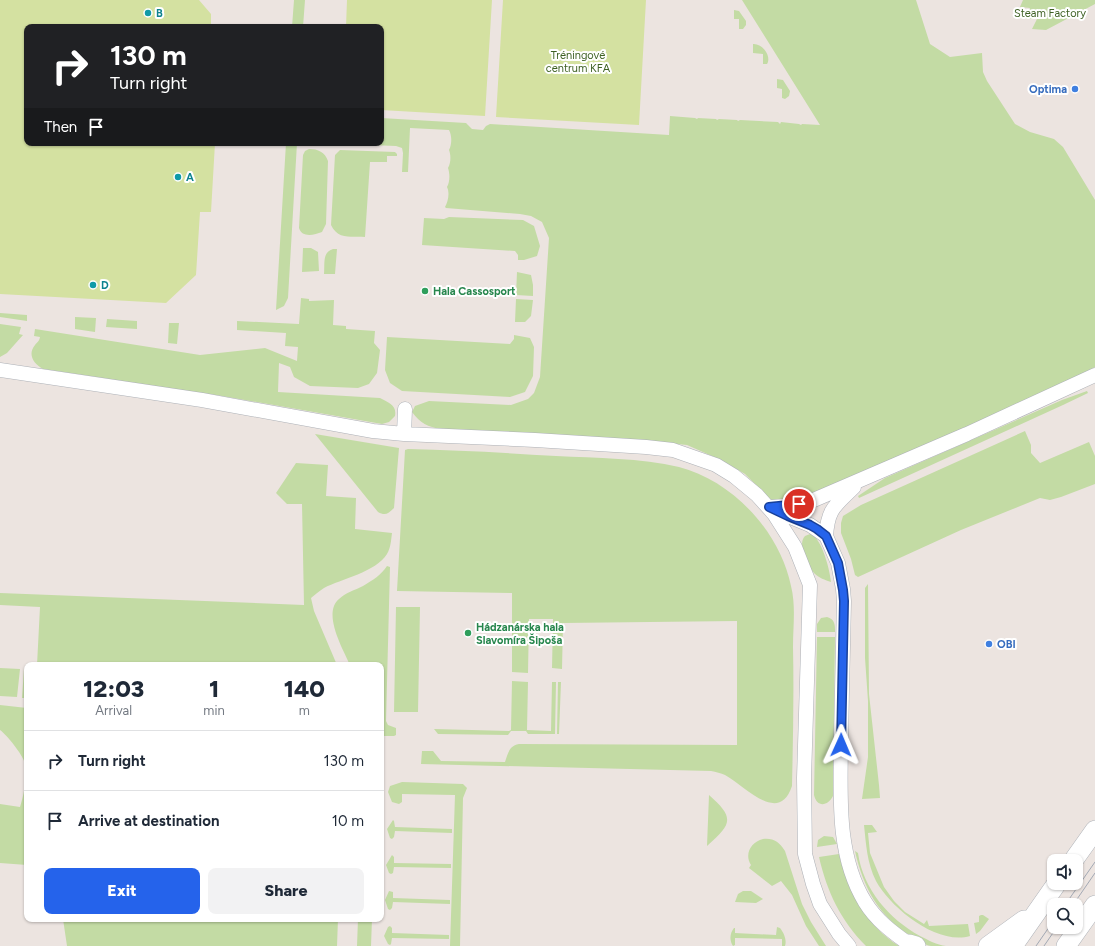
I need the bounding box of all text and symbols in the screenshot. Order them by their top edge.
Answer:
place label: B [156,7,163,20]
park label: Steam Factory [1014,7,1086,20]
marker: B [143,8,153,18]
text: 130 m [110,38,187,72]
icon: right [44,40,96,92]
park label: Tréningové centrum KFA [546,49,611,75]
text: Turn right [110,72,187,94]
place label: Optima [1029,83,1067,96]
marker: Optima [1070,84,1080,94]
icon: arrive [85,116,107,138]
text: Then [44,118,77,136]
place label: A [186,171,194,184]
marker: A [173,172,183,182]
place label: D [101,279,109,292]
marker: D [88,280,98,290]
place label: Hala Cassosport [433,285,516,298]
marker: Hala Cassosport [420,286,430,296]
pin [782,487,816,521]
icon: arrive [788,493,810,515]
place label: Hádzanárska hala Slavomíra Šipoša [476,621,564,647]
marker: Hádzanárska hala Slavomíra Šipoša [463,628,473,638]
place label: OBI [997,638,1016,651]
marker: OBI [984,639,994,649]
text: 12:03 [83,674,144,703]
text: 1 [209,674,219,703]
text: 140 [284,674,325,703]
text: Arrival [95,703,132,718]
text: min [203,703,225,718]
text: m [299,703,310,718]
position arrow [820,724,862,766]
icon: right [44,750,66,772]
text: Turn right [78,752,146,770]
text: 130 m [324,752,364,770]
icon: arrive [44,810,66,832]
text: Arrive at destination [78,812,219,830]
text: 10 m [332,812,364,830]
map controls [1047,854,1083,934]
button: sound [1047,854,1083,890]
button: Exit [44,868,200,914]
button: Share [208,868,364,914]
button: search [1047,898,1083,934]

